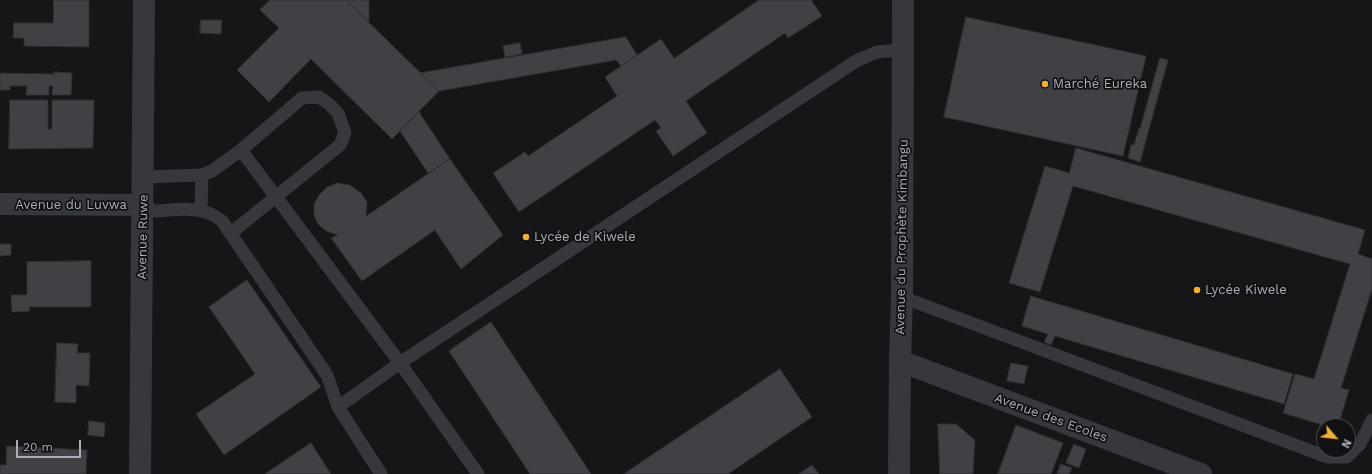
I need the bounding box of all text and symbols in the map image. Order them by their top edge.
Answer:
place label: Marché Eureka [1053,76,1147,92]
marker: Marché Eureka [1040,79,1050,89]
street label: Avenue du Prophète Kimbangu [892,139,912,335]
street label: Avenue Ruwe [134,194,152,280]
street label: Avenue du Luvwa [15,197,127,213]
place label: Lycée de Kiwele [534,229,636,245]
marker: Lycée de Kiwele [521,232,531,242]
place label: Lycée Kiwele [1205,282,1287,298]
marker: Lycée Kiwele [1192,285,1202,295]
street label: Avenue des Ecoles [993,390,1109,446]
north arrow [1316,418,1356,458]
scale bar [18,432,83,458]
text: N [1339,437,1354,450]
text: 20 m [23,440,53,454]

